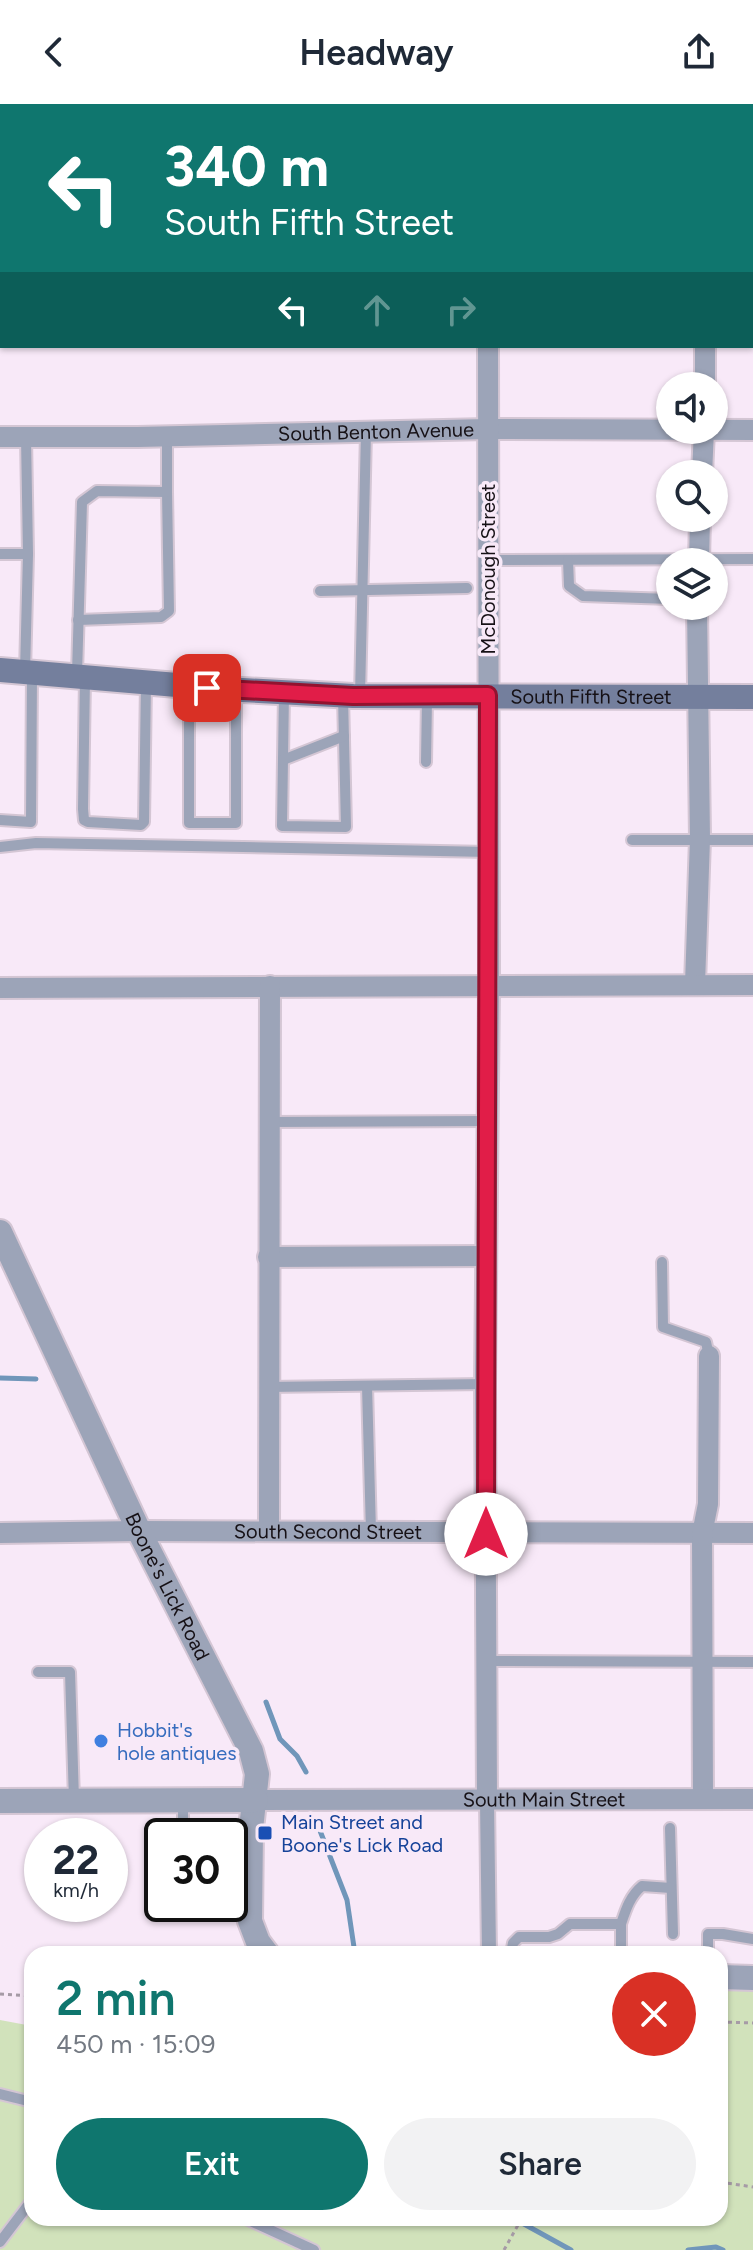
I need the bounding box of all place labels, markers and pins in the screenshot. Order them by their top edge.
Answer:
pin [173,654,241,722]
place label: Hobbit's hole antiques [117,1718,237,1765]
marker: Hobbit's hole antiques [92,1732,110,1750]
place label: Main Street and Boone's Lick Road [281,1810,443,1857]
marker: Main Street and Boone's Lick Road [256,1824,274,1842]

